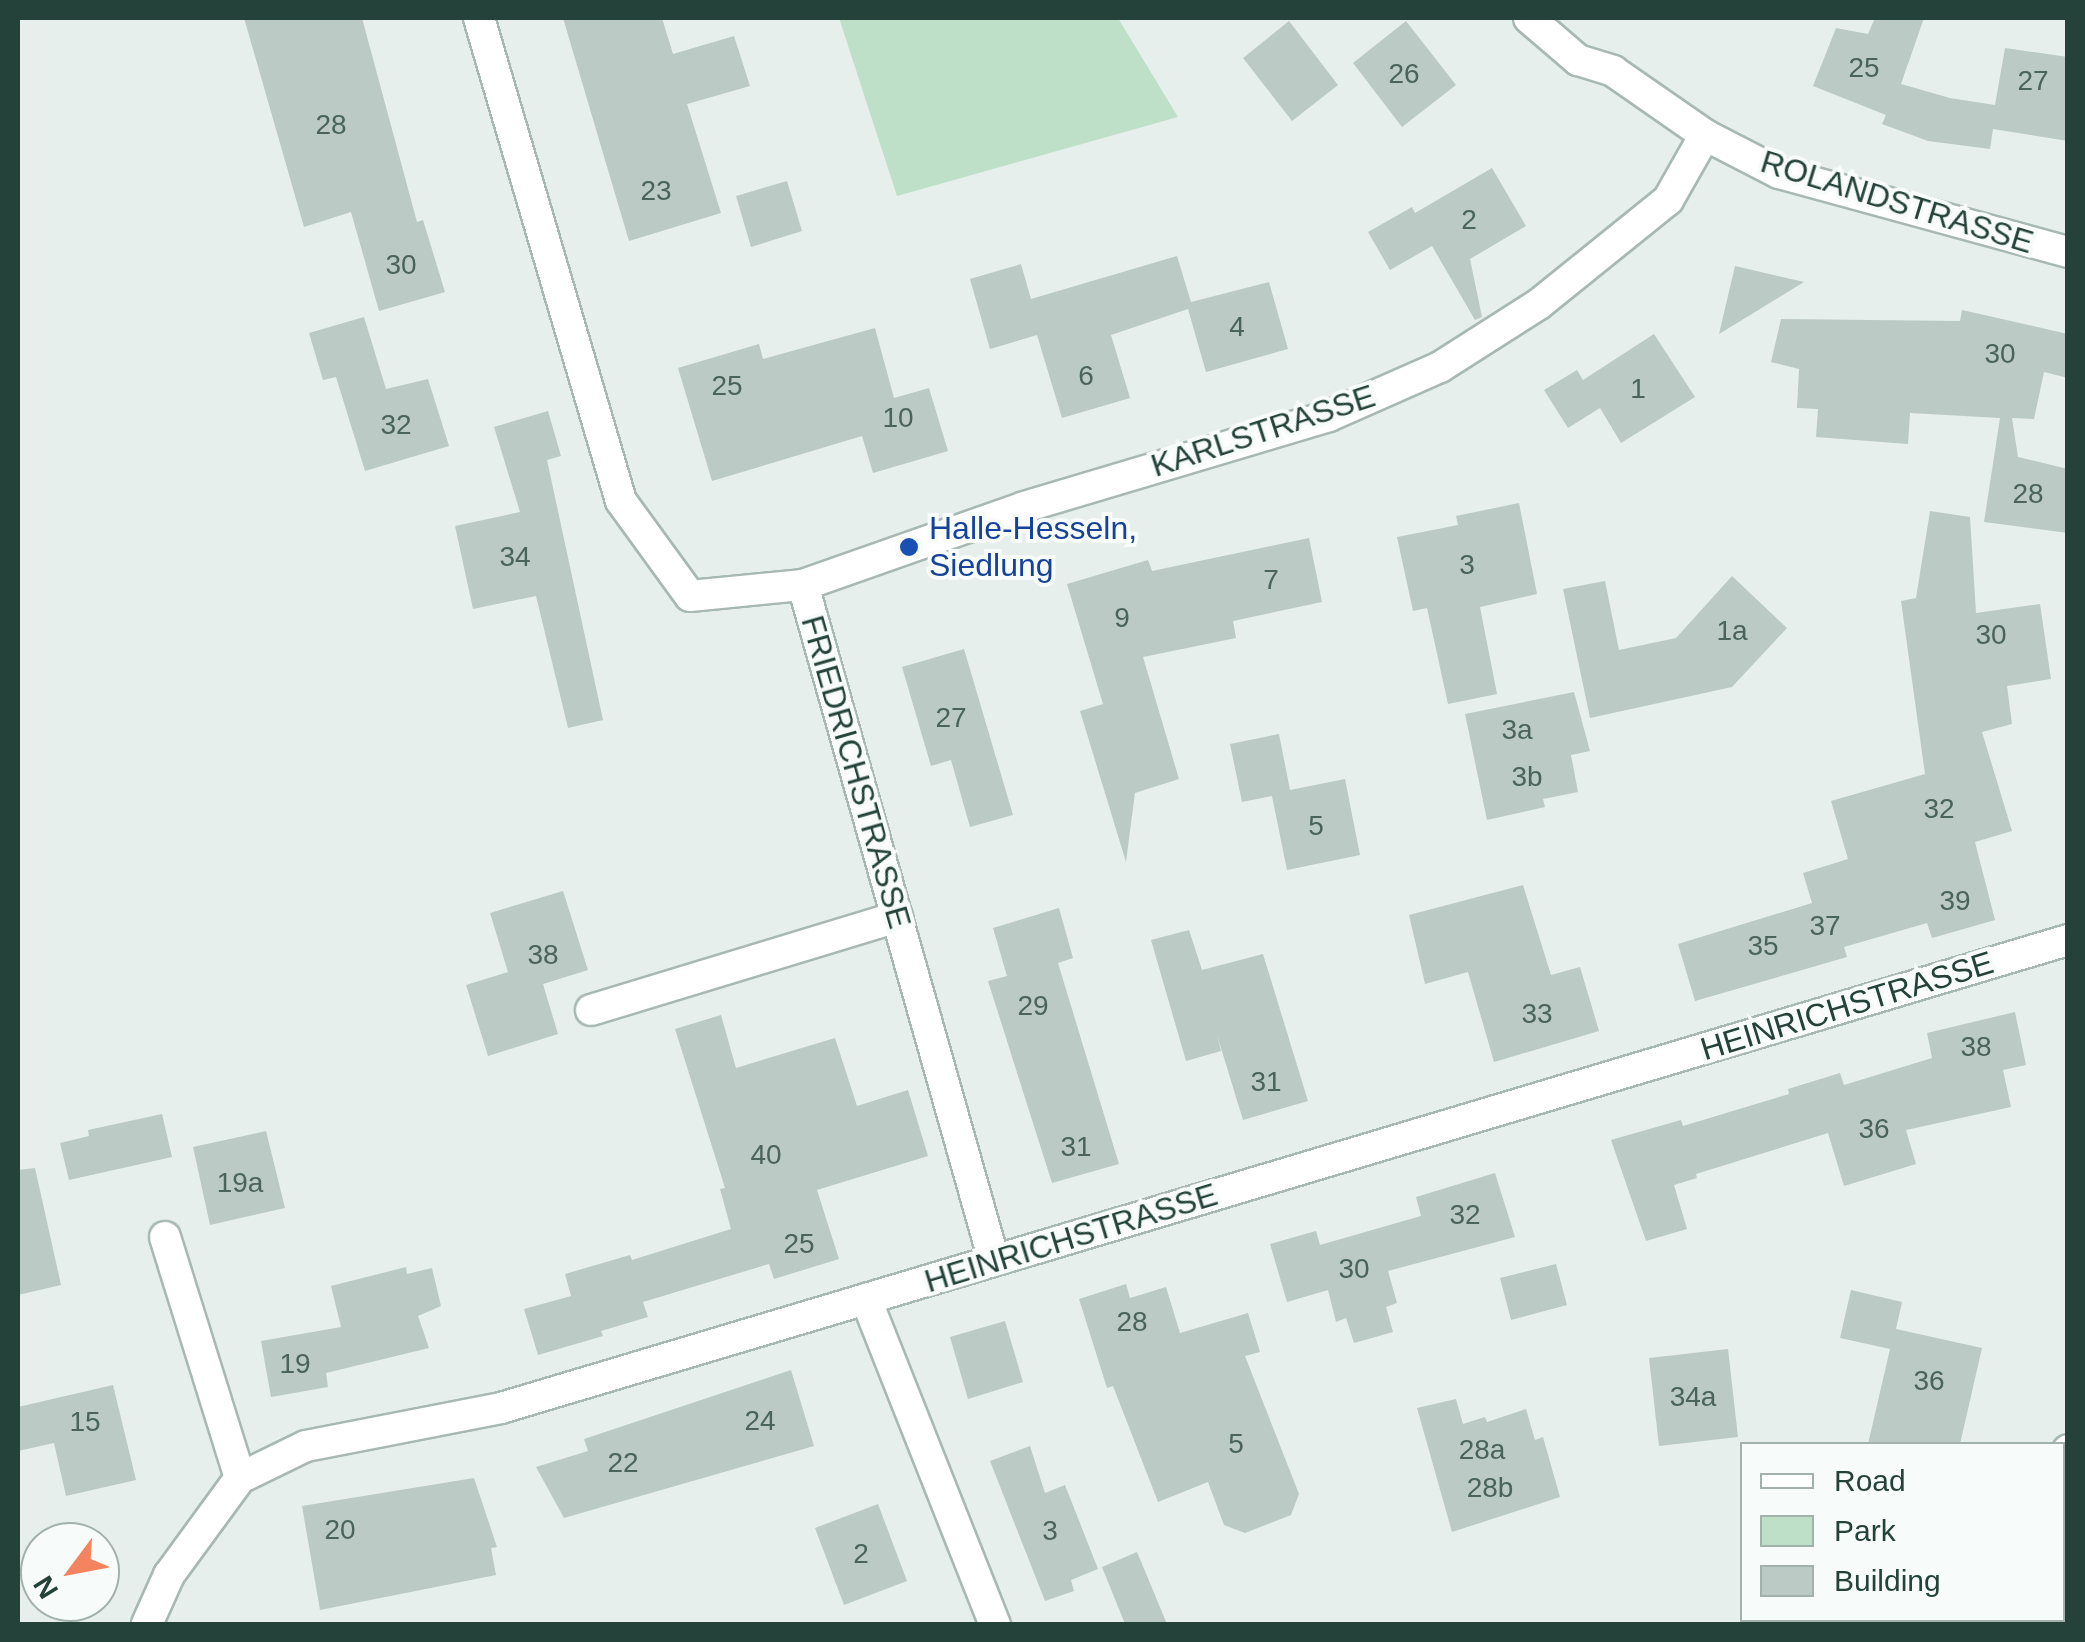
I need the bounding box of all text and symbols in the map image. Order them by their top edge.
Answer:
house number: 25 [1848,51,1880,85]
house number: 26 [1388,57,1420,91]
house number: 27 [2017,64,2049,98]
house number: 28 [315,108,347,142]
street label: ROLANDSTRASSE [1756,142,2038,262]
house number: 23 [640,174,672,208]
house number: 2 [1461,203,1477,237]
house number: 30 [385,248,417,282]
house number: 4 [1229,310,1245,344]
house number: 30 [1984,337,2016,371]
house number: 6 [1078,359,1094,393]
house number: 25 [711,369,743,403]
house number: 1 [1630,372,1646,406]
street label: KARLSTRASSE [1146,377,1380,485]
house number: 10 [882,401,914,435]
house number: 32 [380,408,412,442]
house number: 28 [2012,477,2044,511]
place label: Halle-Hesseln, Siedlung [929,510,1137,585]
marker: Halle-Hesseln, Siedlung [898,536,920,558]
house number: 34 [499,540,531,574]
house number: 3 [1459,548,1475,582]
house number: 7 [1263,563,1279,597]
house number: 9 [1114,601,1130,635]
street label: FRIEDRICHSTRASSE [793,611,919,933]
house number: 1a [1716,614,1748,648]
house number: 30 [1975,618,2007,652]
house number: 27 [935,701,967,735]
house number: 3a [1501,713,1533,747]
house number: 3b [1511,760,1543,794]
house number: 32 [1923,792,1955,826]
house number: 5 [1308,809,1324,843]
house number: 39 [1939,884,1971,918]
house number: 37 [1809,909,1841,943]
house number: 35 [1747,929,1779,963]
house number: 38 [527,938,559,972]
street label: HEINRICHSTRASSE [1696,943,1998,1069]
house number: 29 [1017,989,1049,1023]
house number: 33 [1521,997,1553,1031]
house number: 38 [1960,1030,1992,1064]
house number: 31 [1250,1065,1282,1099]
house number: 36 [1858,1112,1890,1146]
house number: 31 [1060,1130,1092,1164]
house number: 40 [750,1138,782,1172]
house number: 19a [217,1166,263,1200]
street label: HEINRICHSTRASSE [920,1175,1222,1301]
house number: 32 [1449,1198,1481,1232]
house number: 25 [783,1227,815,1261]
house number: 30 [1338,1252,1370,1286]
house number: 28 [1116,1305,1148,1339]
house number: 19 [279,1347,311,1381]
house number: 36 [1913,1364,1945,1398]
house number: 34a [1670,1380,1716,1414]
house number: 24 [744,1404,776,1438]
house number: 15 [69,1405,101,1439]
house number: 5 [1228,1427,1244,1461]
house number: 28a [1459,1433,1505,1467]
legend [1740,1442,2065,1622]
house number: 22 [607,1446,639,1480]
text: Road [1834,1464,1906,1497]
house number: 28b [1467,1471,1513,1505]
house number: 20 [324,1513,356,1547]
house number: 3 [1042,1514,1058,1548]
text: Park [1834,1514,1896,1547]
north arrow [20,1522,120,1622]
house number: 2 [853,1537,869,1571]
text: Building [1834,1564,1941,1597]
text: N [27,1570,64,1604]

